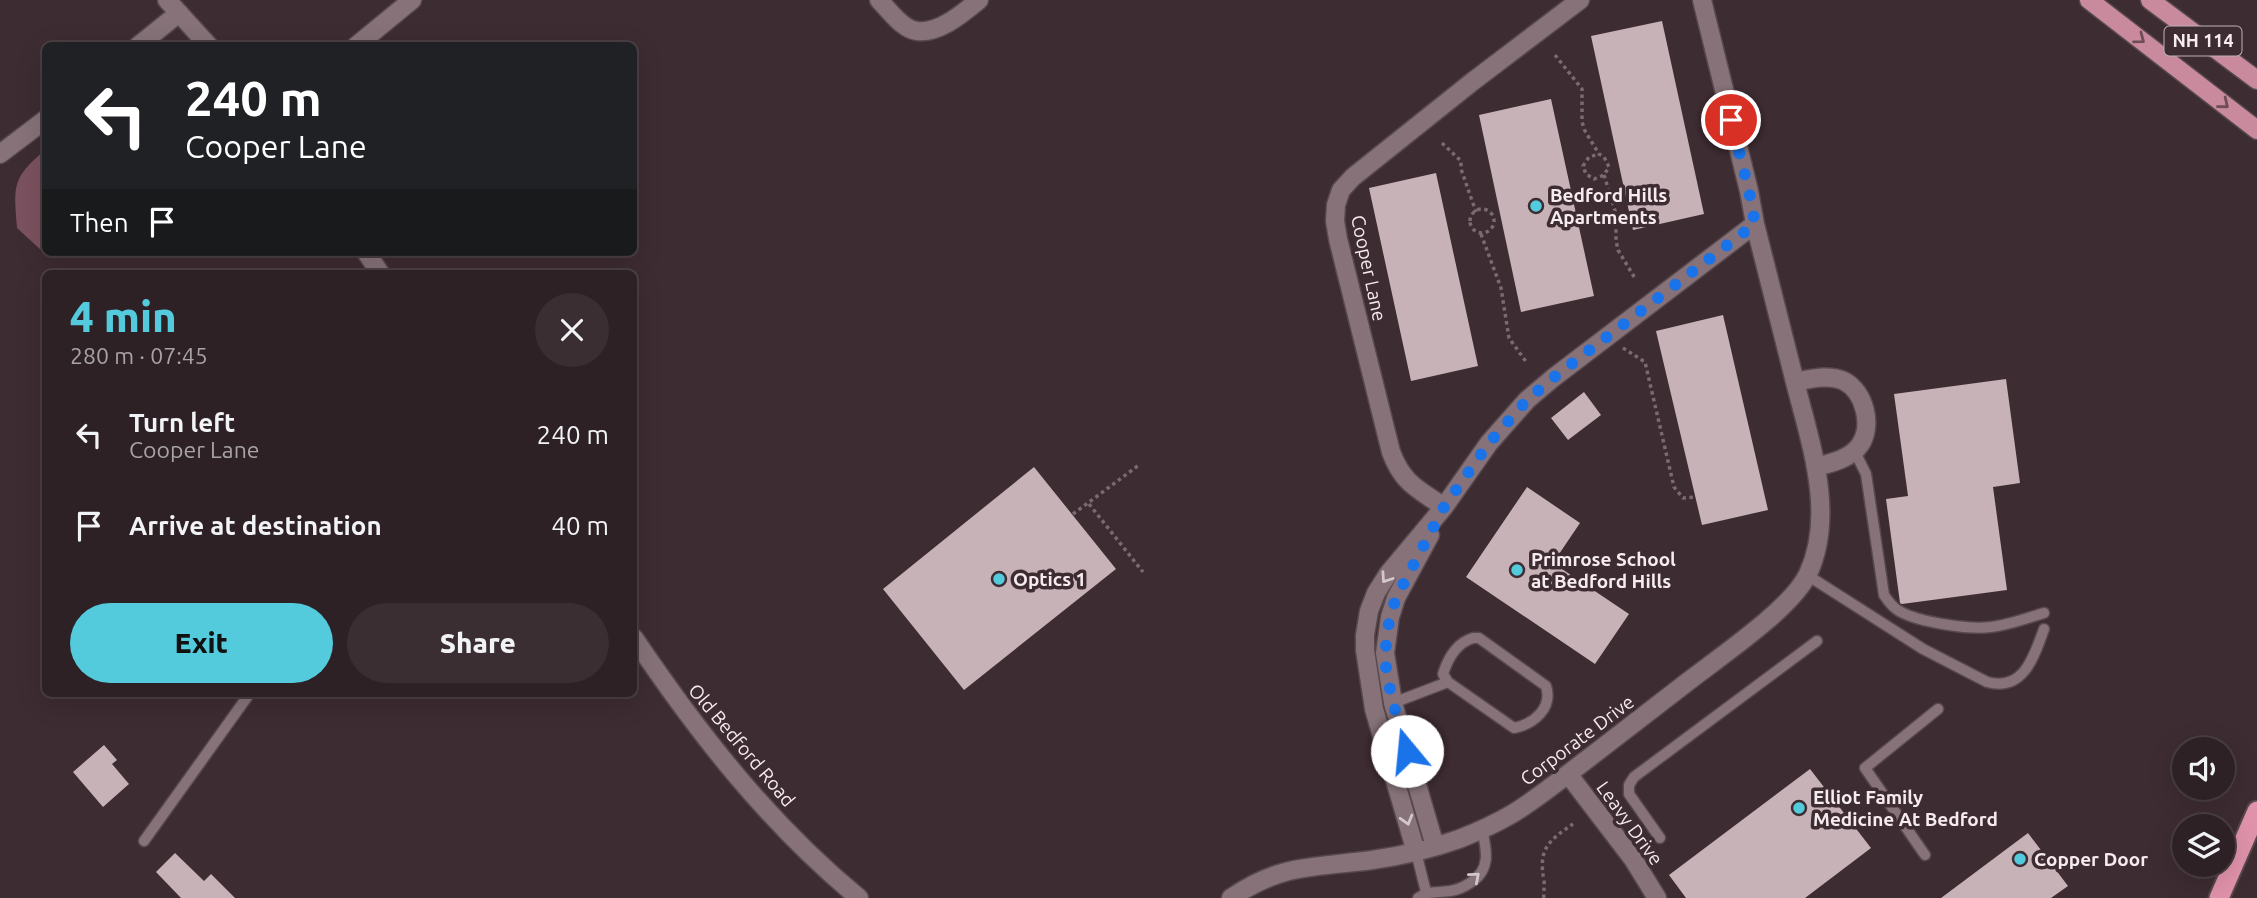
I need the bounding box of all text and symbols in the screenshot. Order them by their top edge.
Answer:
road number: NH 114 [2164,26,2242,56]
one-way arrow [2133,31,2145,43]
icon: left [70,70,161,161]
text: 240 m [185,70,322,125]
pin [1701,90,1761,150]
one-way arrow [2217,96,2229,109]
icon: arrive [1712,101,1750,139]
text: Cooper Lane [185,128,367,164]
place label: Bedford Hills Apartments [1550,184,1667,228]
marker: Bedford Hills Apartments [1528,198,1544,214]
icon: arrive [143,203,181,241]
text: Then [70,208,129,237]
street label: Cooper Lane [1347,213,1391,323]
text: 4 min [70,293,177,340]
button: close [535,293,609,367]
text: 280 m · 07:45 [70,343,208,368]
text: Turn left [129,408,235,437]
icon: left [70,416,108,454]
text: 240 m [537,420,609,449]
text: Cooper Lane [129,437,260,462]
icon: arrive [70,507,108,545]
text: Arrive at destination [129,511,382,540]
text: 40 m [551,511,609,540]
place label: Primrose School at Bedford Hills [1531,548,1676,592]
marker: Primrose School at Bedford Hills [1509,562,1525,578]
place label: Optics 1 [1013,568,1086,590]
one-way arrow [1382,570,1394,583]
marker: Optics 1 [991,571,1007,587]
button: Exit [70,603,333,683]
button: Share [347,603,609,683]
street label: Old Bedford Road [684,679,800,811]
street label: Corporate Drive [1516,690,1638,790]
position arrow [1370,714,1444,788]
map controls [2172,737,2235,877]
button: sound [2172,737,2235,800]
street label: Leavy Drive [1592,777,1668,869]
place label: Elliot Family Medicine At Bedford [1813,786,1998,830]
marker: Elliot Family Medicine At Bedford [1791,800,1807,816]
one-way arrow [1398,814,1413,826]
button: layers [2172,814,2235,877]
place label: Copper Door [2034,848,2148,870]
marker: Copper Door [2012,851,2028,867]
one-way arrow [1467,873,1480,885]

